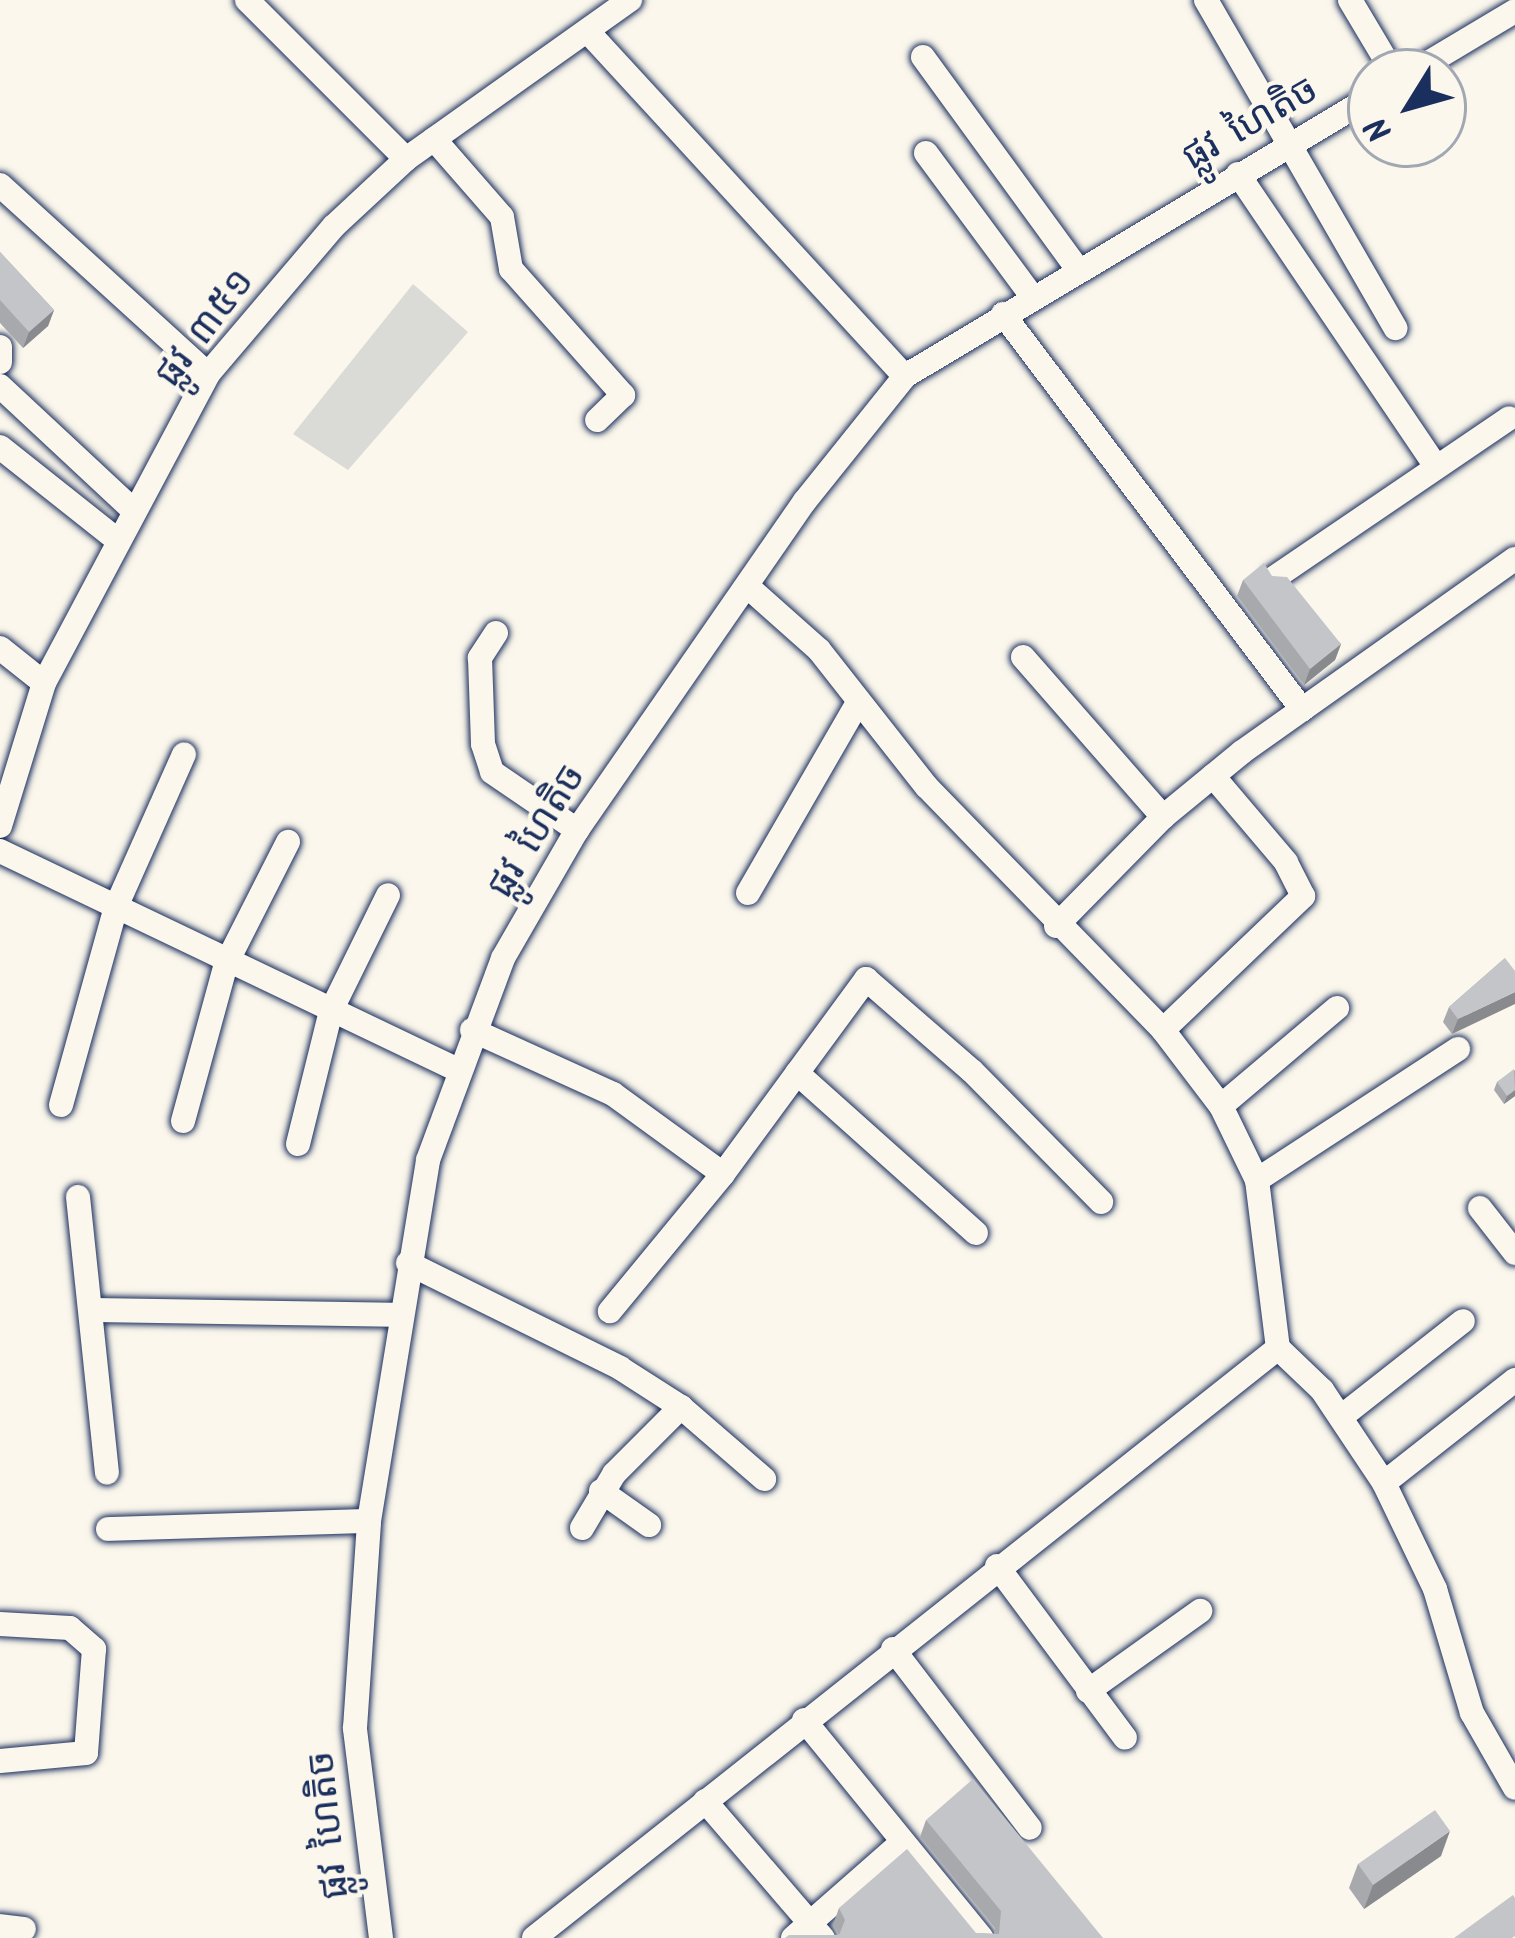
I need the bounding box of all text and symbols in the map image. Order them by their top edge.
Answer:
north arrow [1347,48,1467,168]
street label: ផ្លូវ ហៃតិច [1175,67,1327,183]
text: N [1353,104,1408,152]
street label: ផ្លូវ ៣៥១ [146,261,266,397]
street label: ផ្លូវ ហៃតិច [479,756,597,908]
street label: ផ្លូវ ហៃតិច [299,1748,361,1902]

